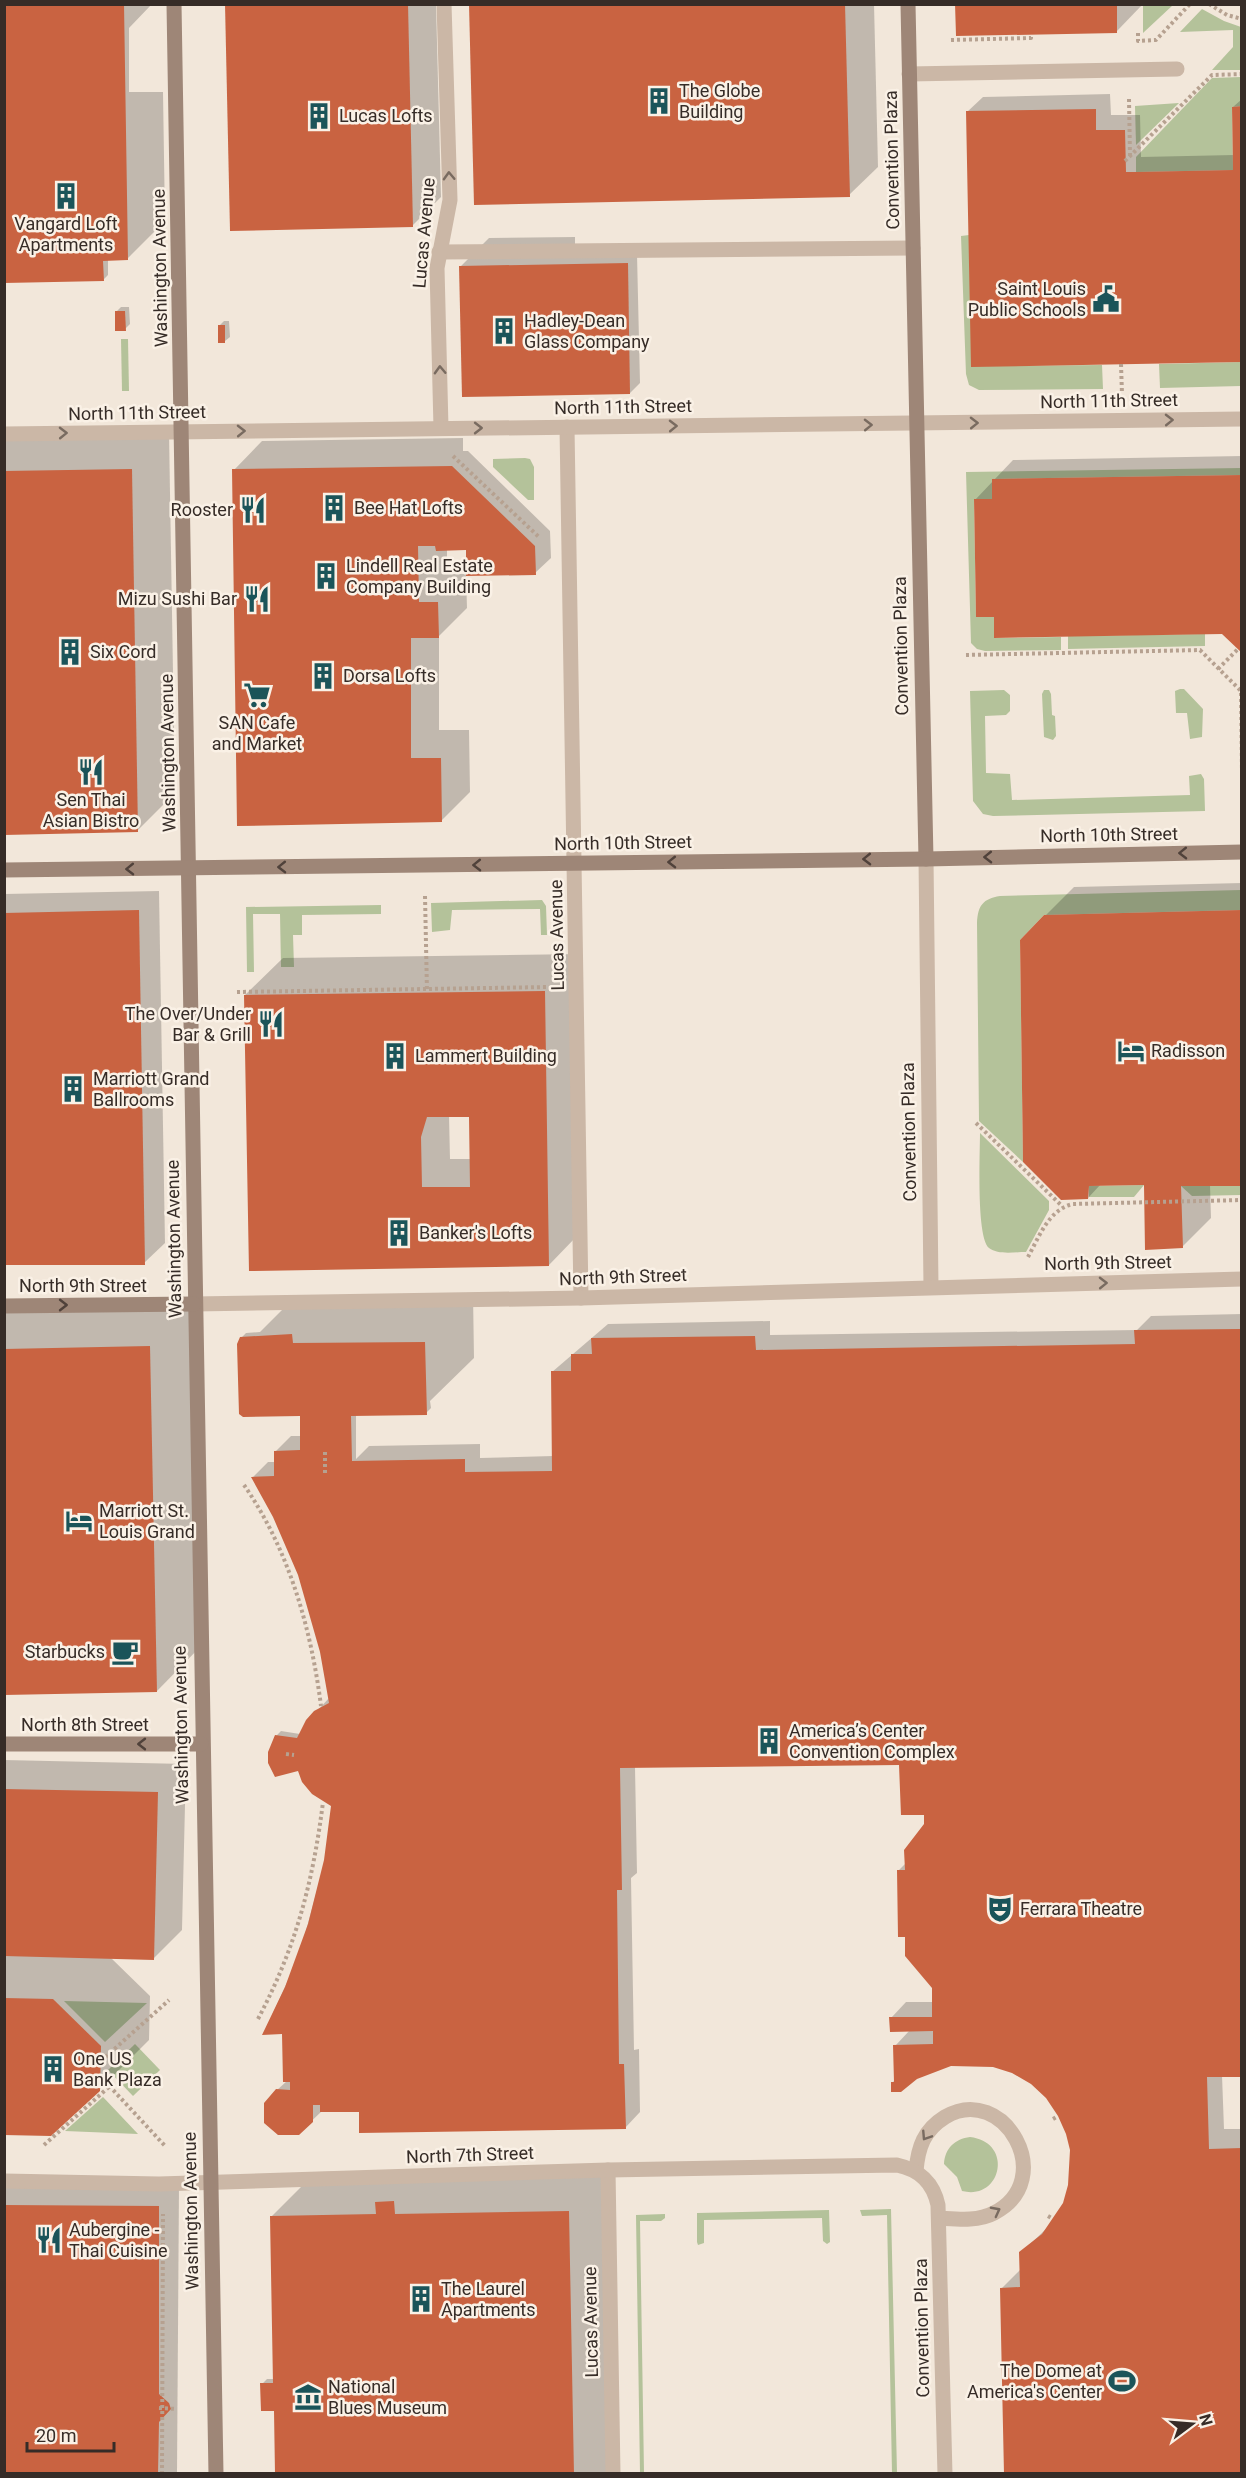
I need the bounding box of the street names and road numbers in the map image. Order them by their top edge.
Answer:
street label: Convention Plaza [880,90,903,230]
street label: Lucas Avenue [408,177,439,289]
street label: Washington Avenue [148,189,171,347]
street label: North 11th Street [1040,389,1178,412]
street label: North 11th Street [554,395,692,418]
street label: North 11th Street [68,401,206,424]
street label: Convention Plaza [889,576,912,716]
street label: Washington Avenue [156,674,179,832]
street label: North 10th Street [1040,823,1178,846]
street label: North 10th Street [554,831,692,854]
street label: Lucas Avenue [545,879,568,991]
street label: Convention Plaza [897,1062,920,1202]
street label: Washington Avenue [162,1160,185,1318]
street label: North 9th Street [1044,1251,1172,1274]
street label: North 9th Street [559,1264,687,1289]
street label: North 9th Street [19,1275,147,1296]
street label: Washington Avenue [169,1646,192,1804]
street label: North 8th Street [21,1714,149,1735]
street label: Washington Avenue [179,2132,202,2290]
street label: North 7th Street [406,2142,534,2167]
street label: Convention Plaza [910,2258,933,2398]
street label: Lucas Avenue [579,2266,602,2378]

